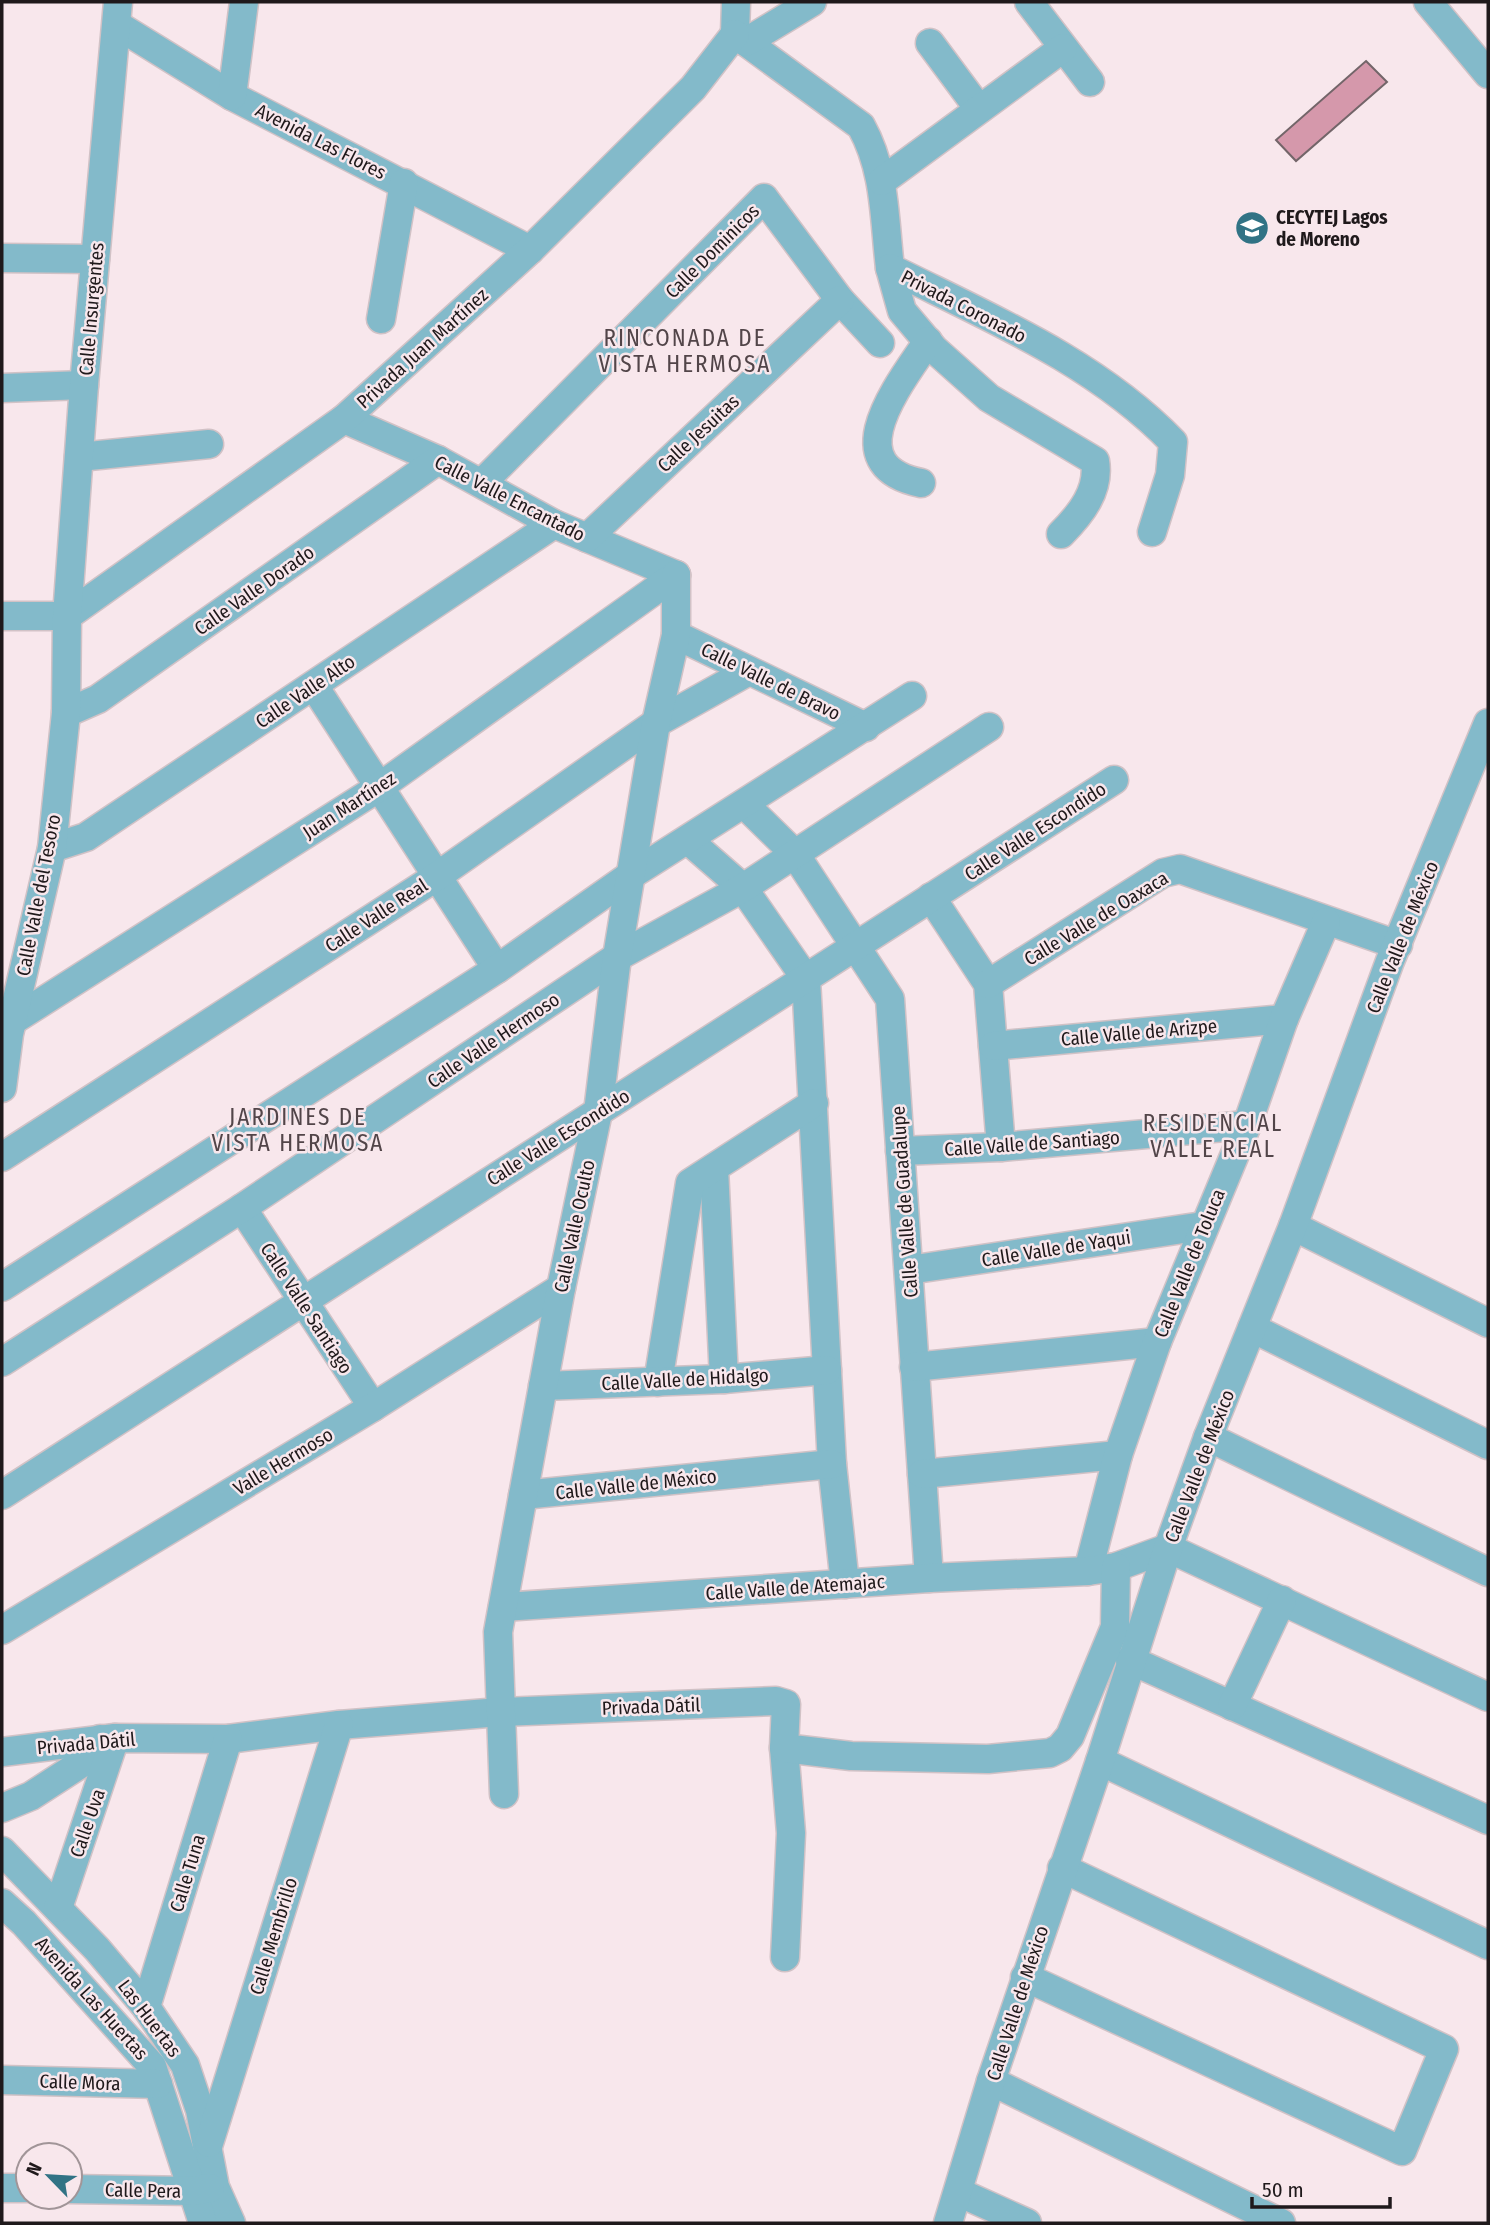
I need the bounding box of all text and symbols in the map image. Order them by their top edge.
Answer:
street label: Avenida Las Flores [252,99,390,184]
street label: Calle Dominicos [661,200,764,303]
place label: CECYTEJ Lagos de Moreno [1276,206,1388,251]
school or university icon: CECYTEJ Lagos de Moreno [1233,209,1271,247]
street label: Calle Insurgentes [74,242,109,376]
street label: Privada Coronado [897,265,1030,348]
street label: Privada Juan Martínez [352,283,493,413]
district label: RINCONADA DE VISTA HERMOSA [599,324,771,378]
street label: Calle Jesuitas [653,390,744,477]
street label: Calle Valle Encantado [431,451,589,546]
street label: Calle Valle Dorado [190,541,319,640]
street label: Calle Valle de Bravo [697,638,844,725]
street label: Calle Valle Alto [251,650,359,733]
street label: Juan Martínez [299,767,400,844]
street label: Calle Valle Escondido [960,777,1110,886]
street label: Calle Valle del Tesoro [11,812,65,978]
street label: Calle Valle de México [1361,858,1443,1017]
street label: Calle Valle de Oaxaca [1020,866,1172,970]
street label: Calle Valle Real [321,874,432,957]
street label: Calle Valle Hermoso [423,988,564,1093]
street label: Calle Valle de Arizpe [1060,1014,1218,1051]
street label: Calle Valle Escondido [483,1084,634,1191]
district label: JARDINES DE VISTA HERMOSA [212,1103,384,1157]
street label: Calle Valle de Guadalupe [886,1105,923,1299]
district label: RESIDENCIAL VALLE REAL [1143,1109,1283,1163]
street label: Calle Valle de Santiago [944,1126,1120,1161]
street label: Calle Valle Oculto [549,1158,600,1295]
street label: Calle Valle de Toluca [1149,1186,1230,1341]
street label: Calle Valle de Yaqui [980,1225,1132,1272]
street label: Calle Valle Santiago [256,1238,358,1378]
street label: Calle Valle de Hidalgo [601,1364,769,1395]
street label: Calle Valle de México [1160,1387,1239,1546]
street label: Valle Hermoso [229,1423,337,1500]
street label: Calle Valle de México [554,1465,718,1504]
street label: Calle Valle de Atemajac [705,1570,885,1605]
street label: Privada Dátil [601,1693,701,1720]
street label: Privada Dátil [36,1728,136,1759]
street label: Calle Uva [65,1786,110,1860]
street label: Calle Tuna [165,1832,210,1915]
street label: Calle Membrillo [245,1875,302,1998]
street label: Calle Valle de México [982,1923,1053,2084]
street label: Avenida Las Huertas [31,1932,153,2064]
street label: Las Huertas [114,1975,186,2061]
street label: Calle Mora [39,2070,121,2095]
north arrow [14,2141,84,2211]
text: N [21,2159,47,2179]
scale bar [1252,2166,1390,2210]
text: 50 m [1262,2177,1304,2203]
street label: Calle Pera [105,2178,181,2203]

